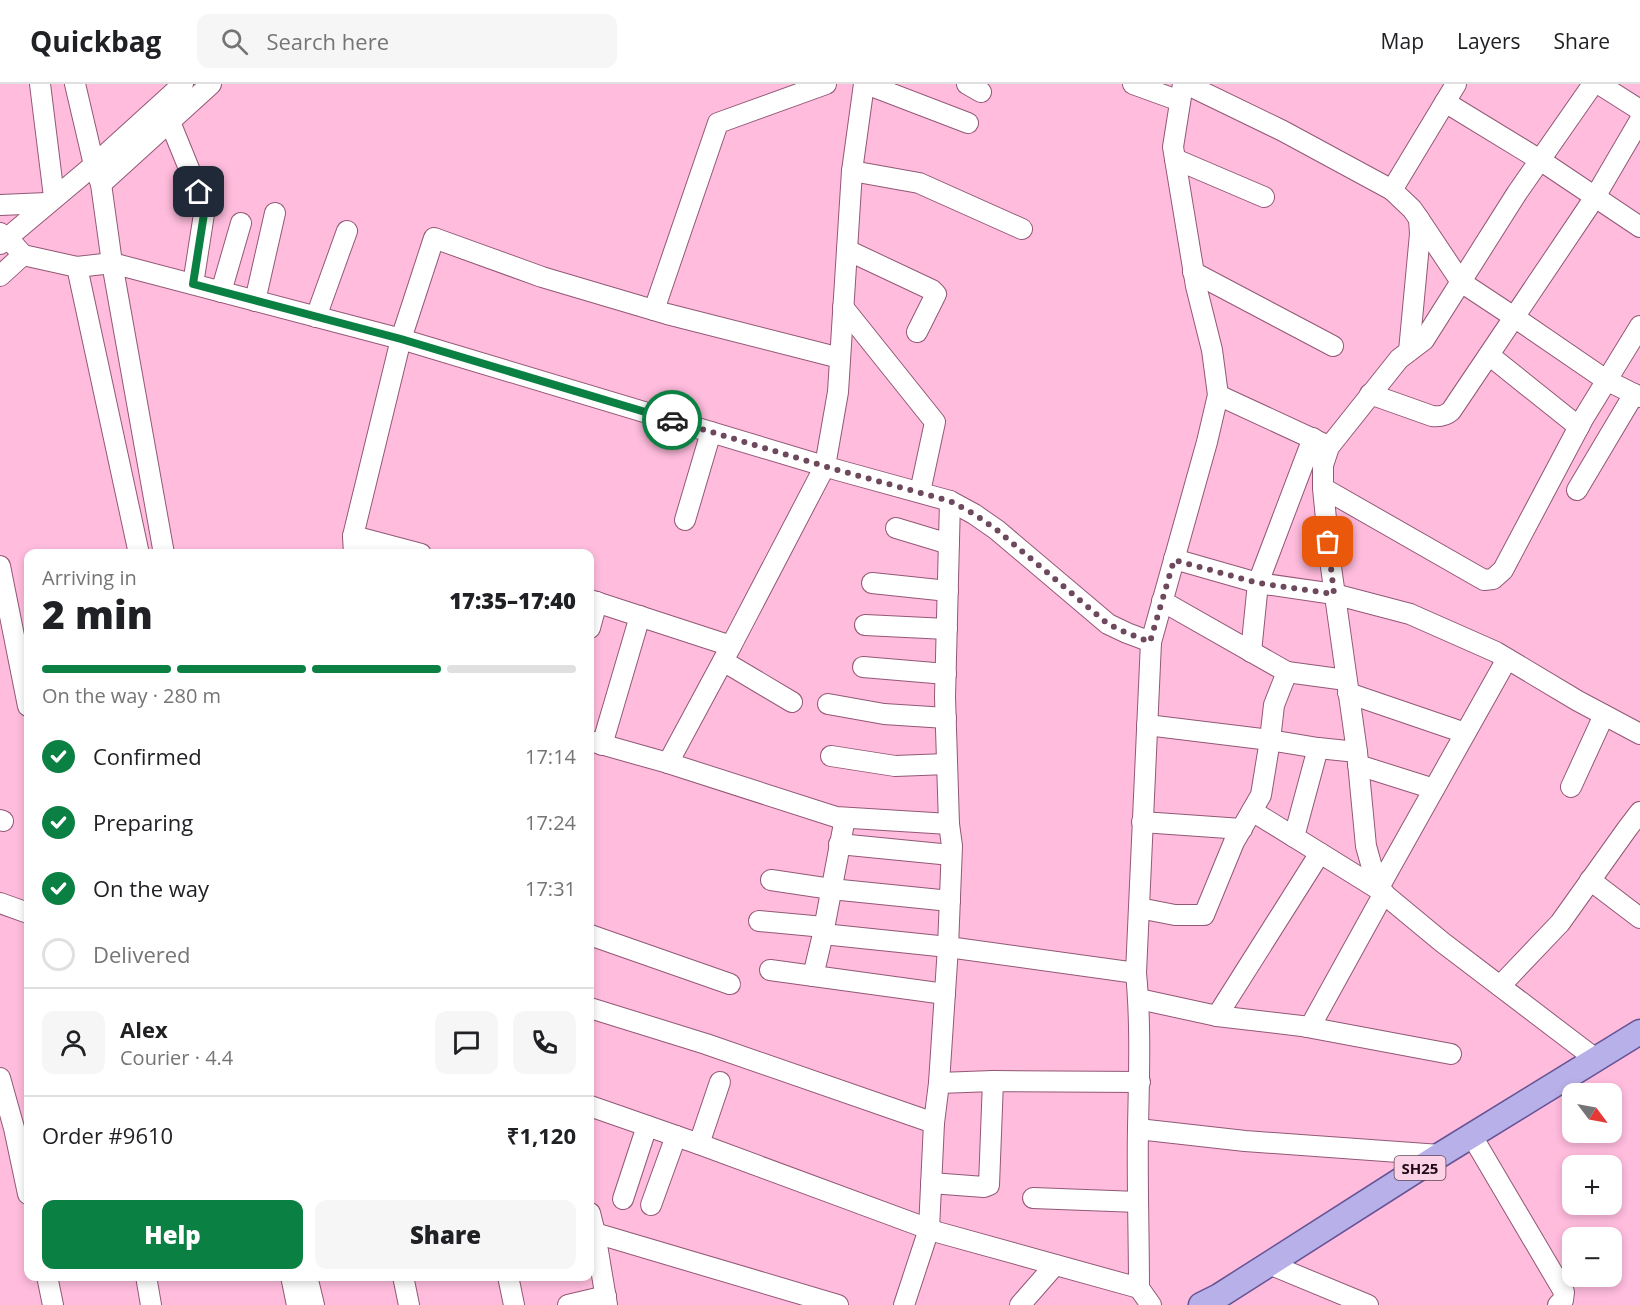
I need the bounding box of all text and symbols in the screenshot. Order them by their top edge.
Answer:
search box [197,14,617,68]
text: Quickbag [30,22,161,60]
icon: search [218,25,251,58]
text: Search here [266,26,389,56]
text: Map [1381,27,1424,55]
text: Layers [1457,27,1521,55]
text: Share [1554,27,1610,55]
pin [173,166,224,217]
icon: home [182,175,215,208]
courier [642,390,702,450]
icon: car [656,404,689,437]
pin [1302,516,1353,567]
icon: bag [1311,525,1344,558]
text: Arriving in [42,564,137,591]
text: 17:35–17:40 [449,585,576,615]
text: 2 min [42,587,153,640]
text: On the way · 280 m [42,682,221,709]
icon: check [42,740,75,773]
text: Confirmed [93,741,202,771]
text: 17:14 [525,743,576,770]
icon: check [42,806,75,839]
text: Preparing [93,807,193,837]
text: 17:24 [525,809,576,836]
icon: check [42,872,75,905]
text: On the way [93,873,209,903]
text: 17:31 [525,875,576,902]
text: Delivered [93,939,191,969]
button: person [42,1011,105,1074]
button: chat [435,1011,498,1074]
button: phone [513,1011,576,1074]
text: Alex [120,1014,168,1044]
text: Courier · 4.4 [120,1044,233,1071]
north arrow [1562,1083,1622,1143]
map controls [1562,1083,1622,1287]
text: Order #9610 [42,1120,173,1150]
text: ₹1,120 [507,1120,576,1150]
button: + [1562,1155,1622,1215]
road number: SH25 [1394,1156,1446,1180]
button: Help [42,1200,303,1269]
button: Share [315,1200,576,1269]
button: − [1562,1227,1622,1287]

